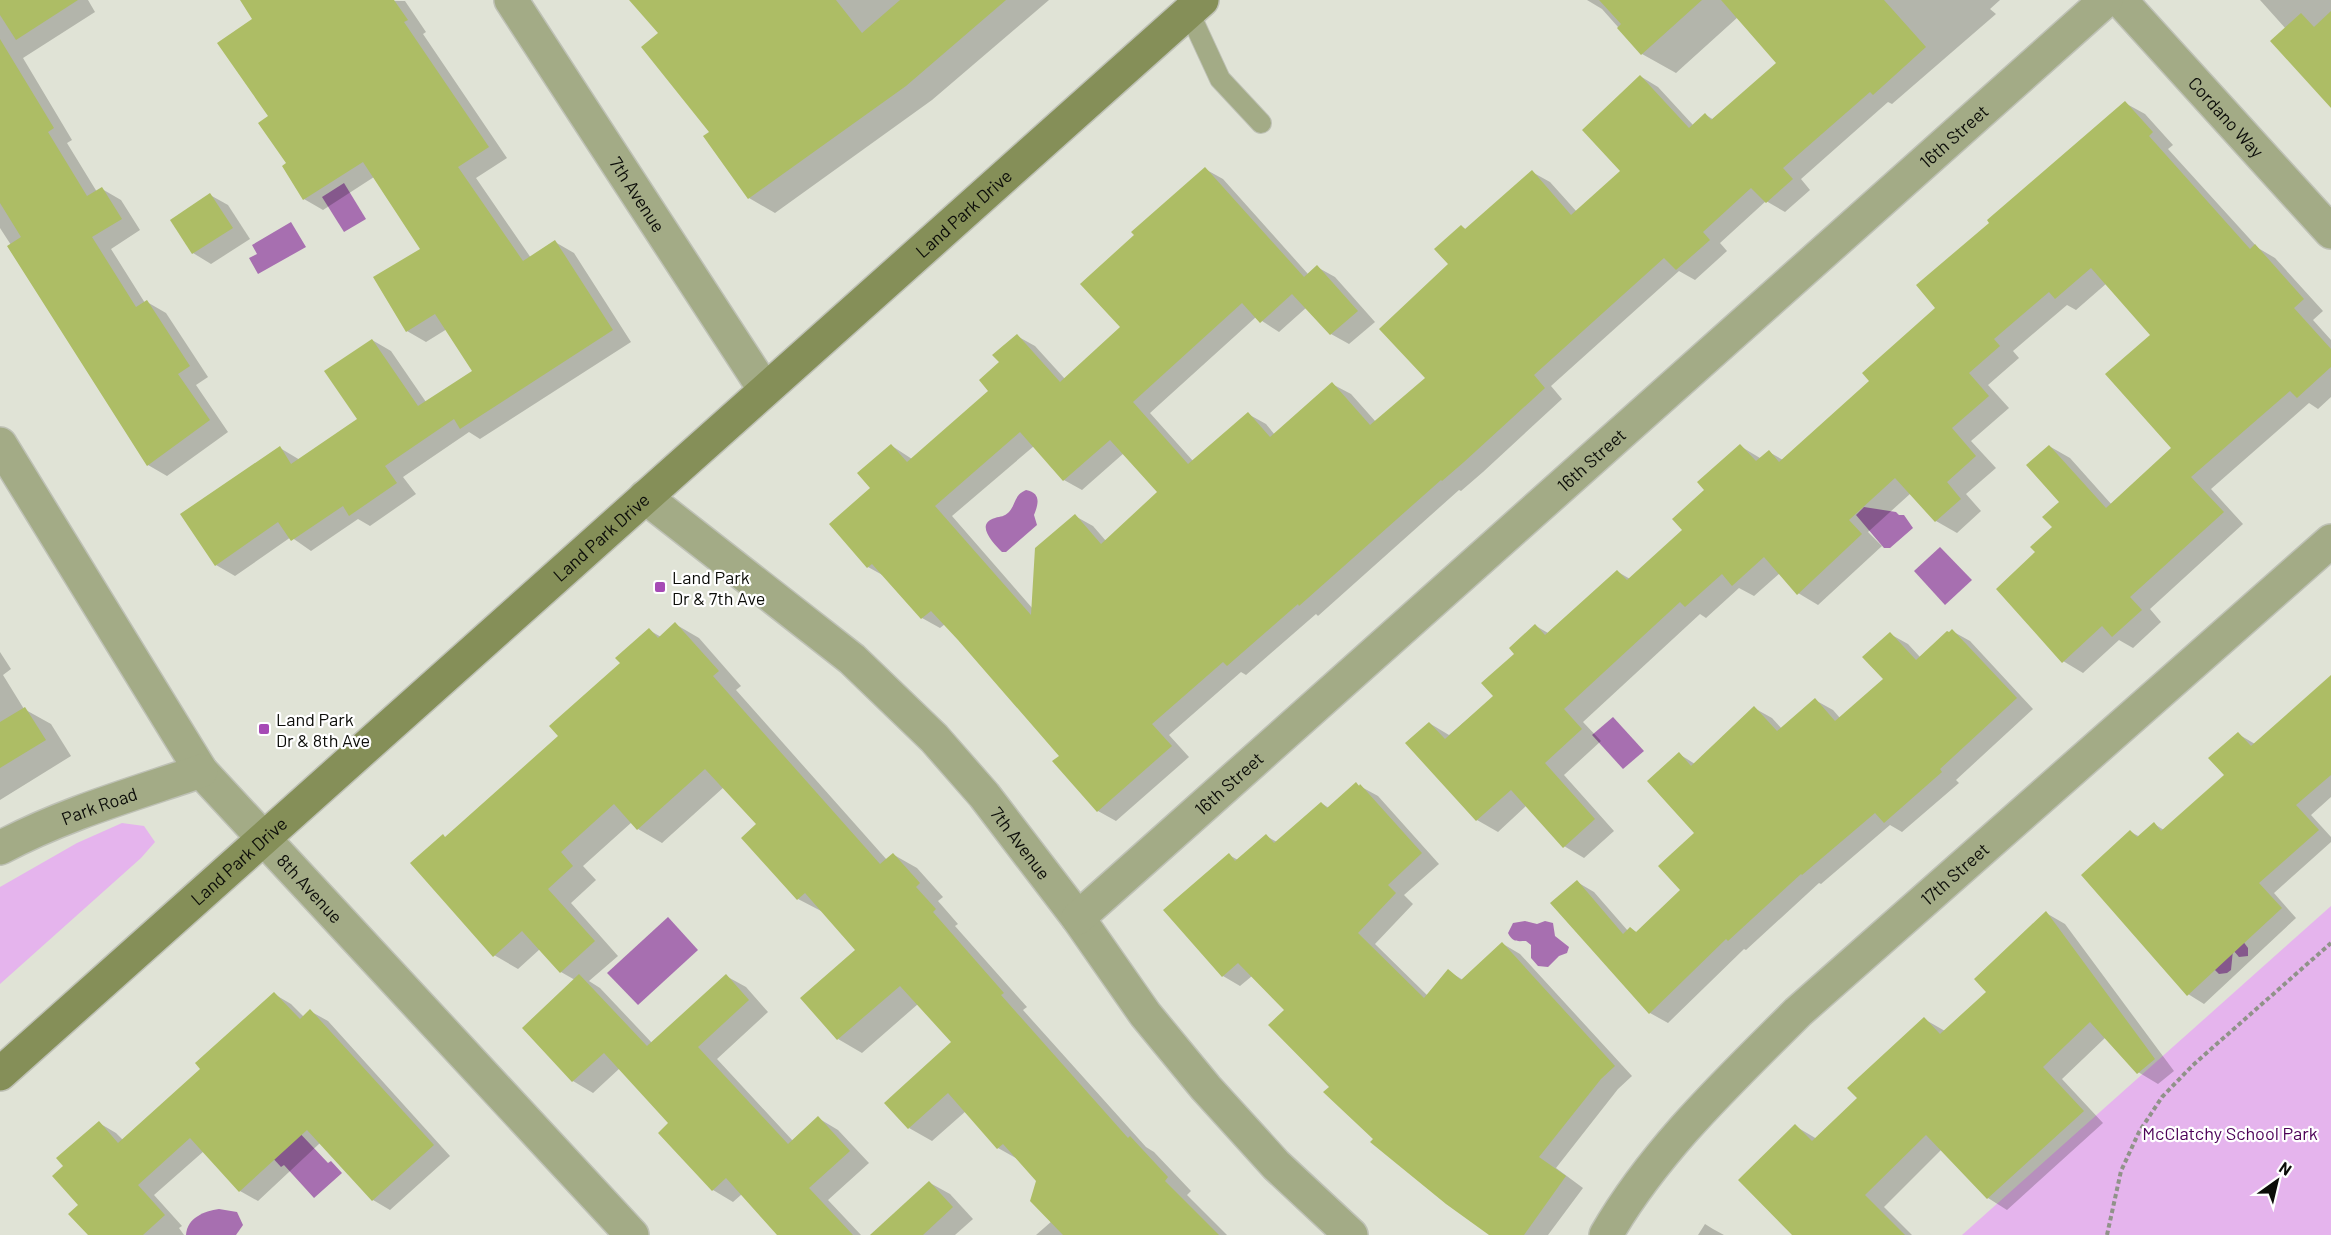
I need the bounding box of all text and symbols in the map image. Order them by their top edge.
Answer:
street label: Cordano Way [2184,72,2269,162]
street label: 16th Street [1915,100,1993,172]
street label: 7th Avenue [605,153,670,236]
street label: Land Park Drive [911,164,1016,262]
street label: 16th Street [1552,423,1630,496]
street label: Land Park Drive [548,488,654,586]
place label: Land Park Dr & 7th Ave [672,566,765,609]
marker: Land Park Dr & 7th Ave [653,580,667,594]
place label: Land Park Dr & 8th Ave [276,708,370,751]
marker: Land Park Dr & 8th Ave [257,722,271,736]
street label: 16th Street [1190,747,1268,820]
street label: Park Road [58,782,140,829]
street label: 7th Avenue [986,802,1055,884]
street label: Land Park Drive [186,812,291,910]
street label: 17th Street [1916,838,1993,910]
street label: 8th Avenue [272,849,348,928]
park label: McClatchy School Park [2142,1122,2318,1144]
north arrow [2247,1151,2307,1211]
text: N [2276,1157,2295,1179]

